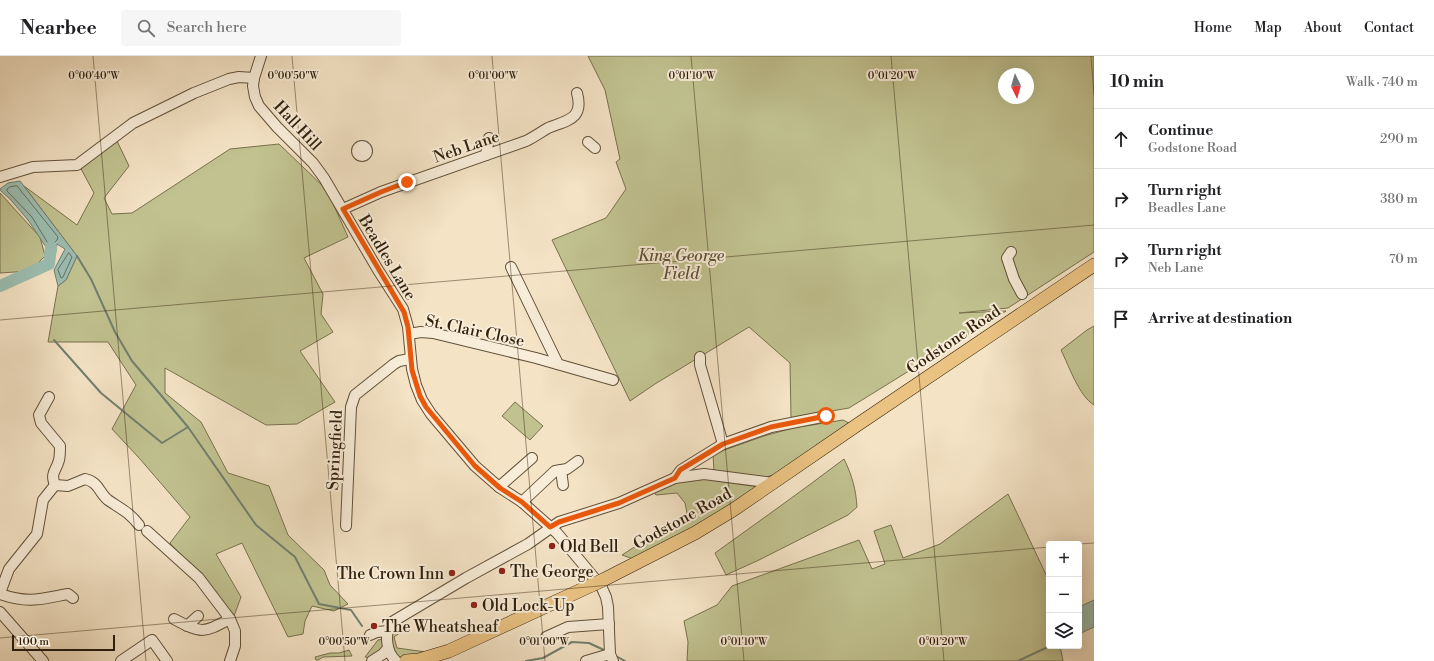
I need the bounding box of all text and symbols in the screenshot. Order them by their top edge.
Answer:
search box [121,10,401,46]
text: Nearbee [20,16,97,40]
icon: search [135,17,157,39]
text: Search here [167,18,247,37]
text: Home [1194,19,1232,37]
text: Map [1254,19,1282,37]
text: About [1304,19,1342,37]
text: Contact [1364,19,1414,37]
north arrow [998,68,1034,104]
text: 0°00'40"W [68,70,121,82]
text: 0°00'50"W [268,70,319,82]
text: 0°01'00"W [468,70,519,82]
text: 0°01'10"W [669,70,716,82]
text: 0°01'20"W [868,70,917,82]
text: 10 min [1110,71,1164,93]
text: Walk · 740 m [1346,74,1418,90]
street label: Hall Hill [269,96,326,155]
text: Continue [1148,121,1213,140]
street label: Neb Lane [431,126,502,168]
icon: ahead [1110,128,1132,150]
text: 290 m [1380,131,1418,147]
text: Godstone Road [1148,140,1237,156]
route end [398,173,416,191]
text: Turn right [1148,181,1222,200]
icon: right [1110,188,1132,210]
text: 380 m [1380,191,1418,207]
text: Beadles Lane [1148,200,1226,216]
street label: Beadles Lane [353,210,420,304]
text: Turn right [1148,241,1222,260]
park label: King George Field [638,246,725,284]
icon: right [1110,248,1132,270]
text: 70 m [1389,251,1418,267]
text: Neb Lane [1148,260,1204,276]
street label: Godstone Road [903,301,1005,379]
icon: arrive [1110,308,1132,330]
text: Arrive at destination [1148,309,1292,328]
street label: St. Clair Close [423,311,526,351]
route start [817,407,835,425]
street label: Springfield [323,409,347,491]
street label: Godstone Road [630,484,735,554]
place label: Old Bell [560,537,619,557]
marker: Old Bell [547,541,557,551]
map controls [1046,541,1082,649]
button: + [1046,541,1082,577]
place label: The George [510,562,594,582]
place label: The Crown Inn [337,564,444,584]
marker: The George [497,566,507,576]
marker: The Crown Inn [447,568,457,578]
button: − [1046,577,1082,613]
place label: Old Lock-Up [482,596,574,616]
marker: Old Lock-Up [469,600,479,610]
button: layers [1046,613,1082,649]
place label: The Wheatsheaf [382,617,499,637]
marker: The Wheatsheaf [369,621,379,631]
scale bar [12,633,115,652]
text: 100 m [18,635,49,649]
text: 0°00'50"W [319,636,370,648]
text: 0°01'00"W [519,636,570,648]
text: 0°01'10"W [721,636,768,648]
text: 0°01'20"W [919,636,968,648]

